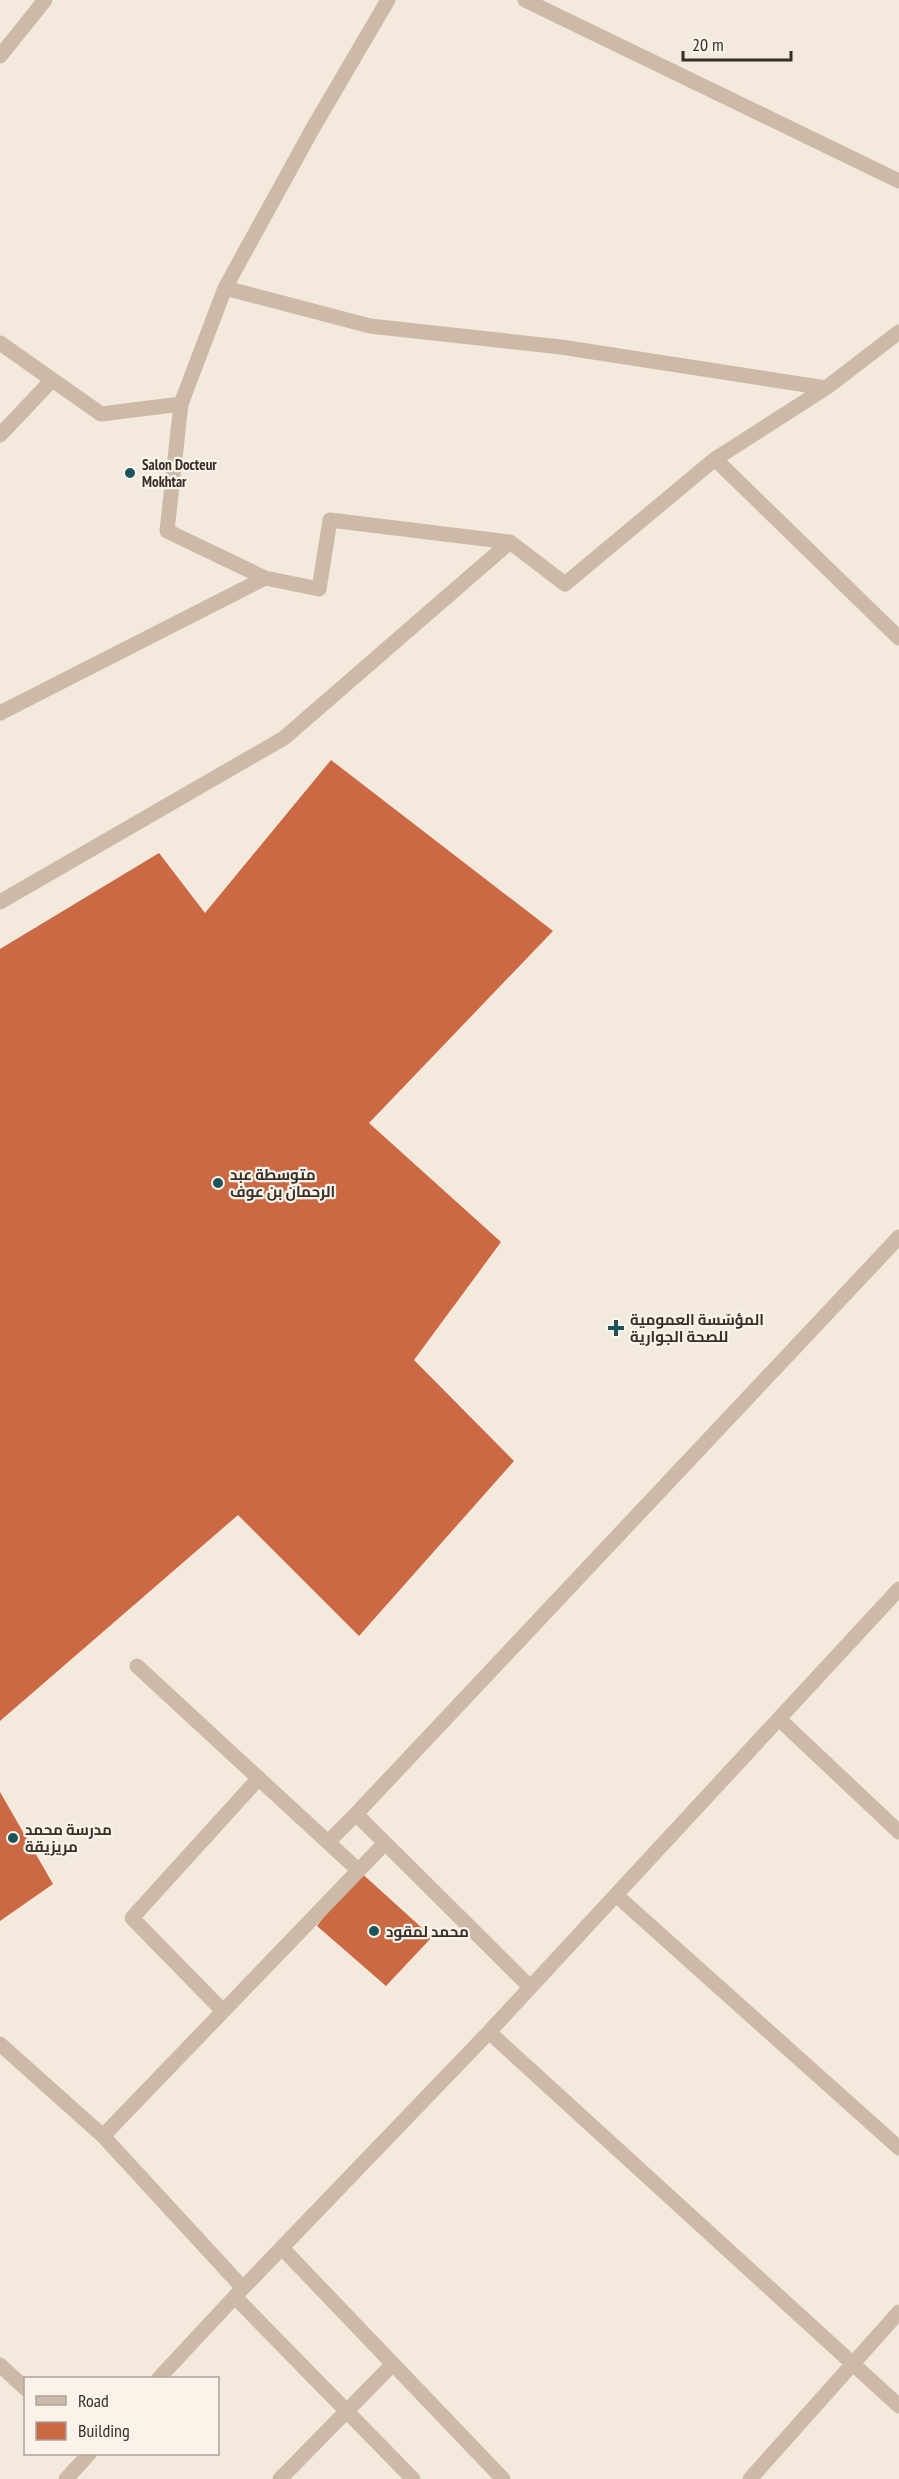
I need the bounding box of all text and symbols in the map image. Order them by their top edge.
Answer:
scale bar [683,24,791,62]
text: 20 m [692,33,724,56]
place label: Salon Docteur Mokhtar [142,455,217,491]
marker: Salon Docteur Mokhtar [123,466,137,480]
place label: متوسطة عبد الرحمان بن عوف [230,1165,335,1201]
marker: متوسطة عبد الرحمان بن عوف [211,1176,225,1190]
place label: المؤسّسة العمومية للصحة الجوارية [630,1310,764,1346]
marker: المؤسّسة العمومية للصحة الجوارية [607,1319,625,1337]
place label: مدرسة محمد مريزيقة [25,1820,112,1856]
marker: مدرسة محمد مريزيقة [6,1831,20,1845]
place label: محمد لمقود [386,1922,469,1941]
marker: محمد لمقود [367,1924,381,1938]
legend [24,2377,219,2455]
text: Road [78,2389,109,2412]
text: Building [78,2419,130,2442]

